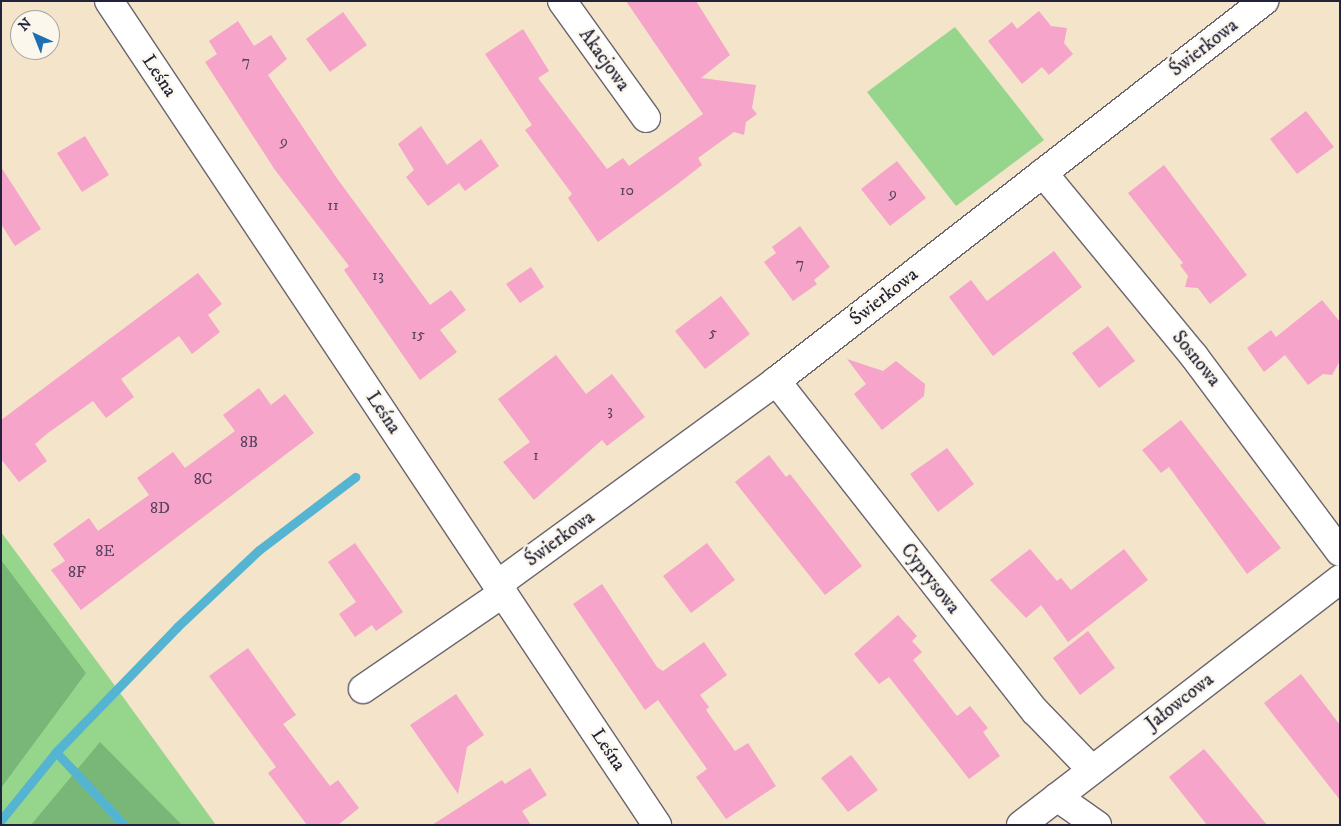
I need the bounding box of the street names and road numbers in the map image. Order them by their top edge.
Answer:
street label: Świerkowa [1165,14,1243,82]
street label: Akacjowa [574,24,634,96]
street label: Leśna [137,51,181,101]
street label: Świerkowa [845,263,923,331]
street label: Sosnowa [1167,327,1225,391]
street label: Leśna [361,388,405,438]
street label: Świerkowa [521,506,599,572]
street label: Cyprysowa [896,539,964,619]
street label: Jałowcowa [1142,668,1218,736]
street label: Leśna [586,725,630,775]

